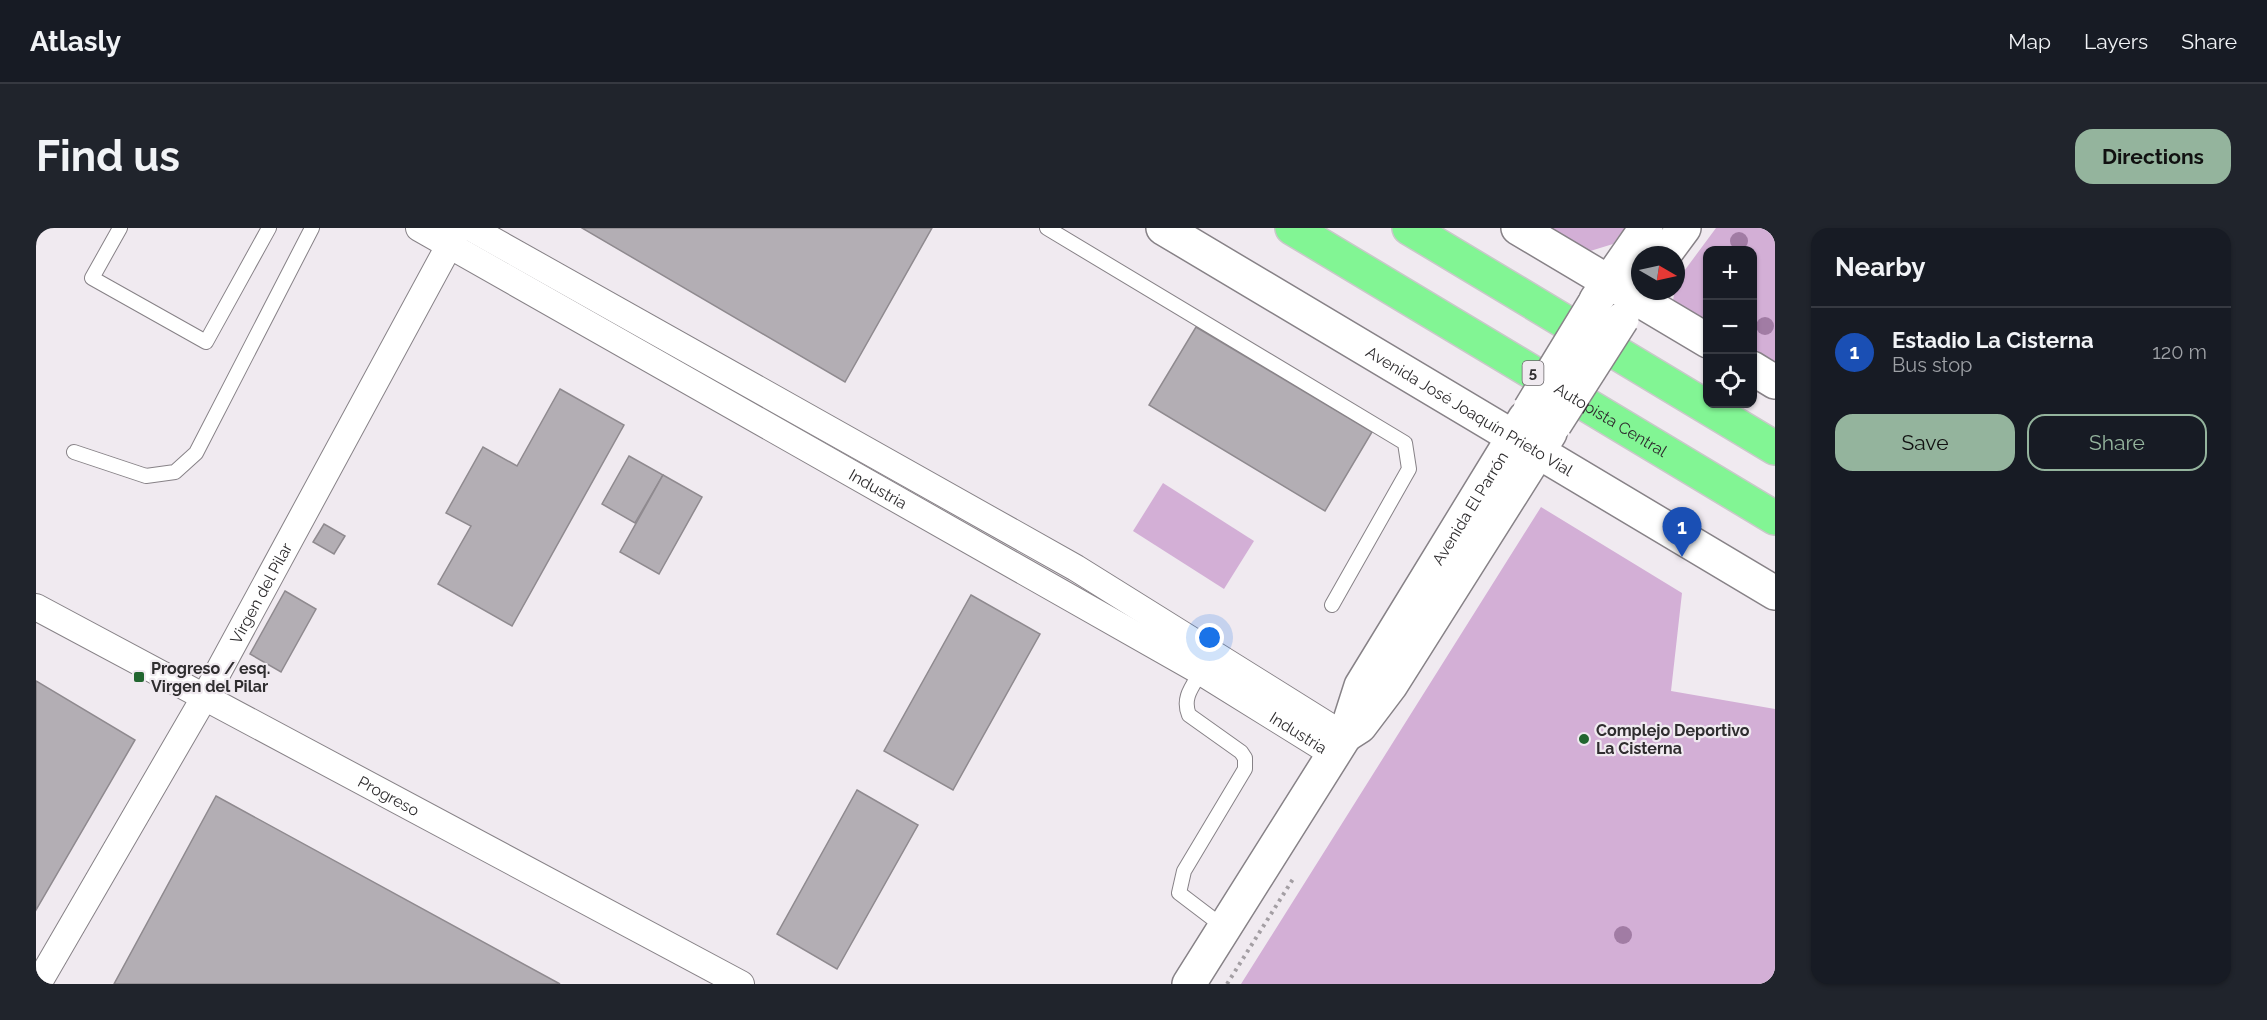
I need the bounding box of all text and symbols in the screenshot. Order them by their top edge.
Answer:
text: Atlasly [30,25,121,58]
text: Map [2008,29,2051,54]
text: Layers [2084,29,2148,54]
text: Share [2181,29,2237,54]
button: Directions [2075,129,2231,184]
text: Find us [36,132,180,181]
north arrow [1631,246,1685,300]
map controls [1703,246,1757,408]
button: + [1703,246,1757,300]
text: Nearby [1835,252,1925,282]
button: − [1703,300,1757,354]
text: Estadio La Cisterna [1892,327,2094,353]
text: 1 [1850,340,1859,364]
text: 120 m [2152,340,2207,364]
street label: Avenida José Joaquín Prieto Vial [1363,342,1577,480]
text: Bus stop [1892,353,1972,377]
button: locate [1703,354,1757,408]
road number: 5 [1522,361,1544,385]
street label: Autopista Central [1551,378,1671,461]
button: Save [1835,414,2015,471]
button: Share [2027,414,2207,471]
street label: Avenida El Parrón [1428,448,1512,568]
street label: Industria [846,465,911,513]
pin: 1 [1662,508,1702,557]
street label: Virgen del Pilar [226,539,296,647]
your location [1195,623,1224,652]
place label: Progreso / esq. Virgen del Pilar [151,659,270,696]
marker: Progreso / esq. Virgen del Pilar [132,670,146,684]
street label: Industria [1266,708,1331,757]
place label: Complejo Deportivo La Cisterna [1596,721,1750,758]
marker: Complejo Deportivo La Cisterna [1577,732,1591,746]
street label: Progreso [355,772,423,820]

